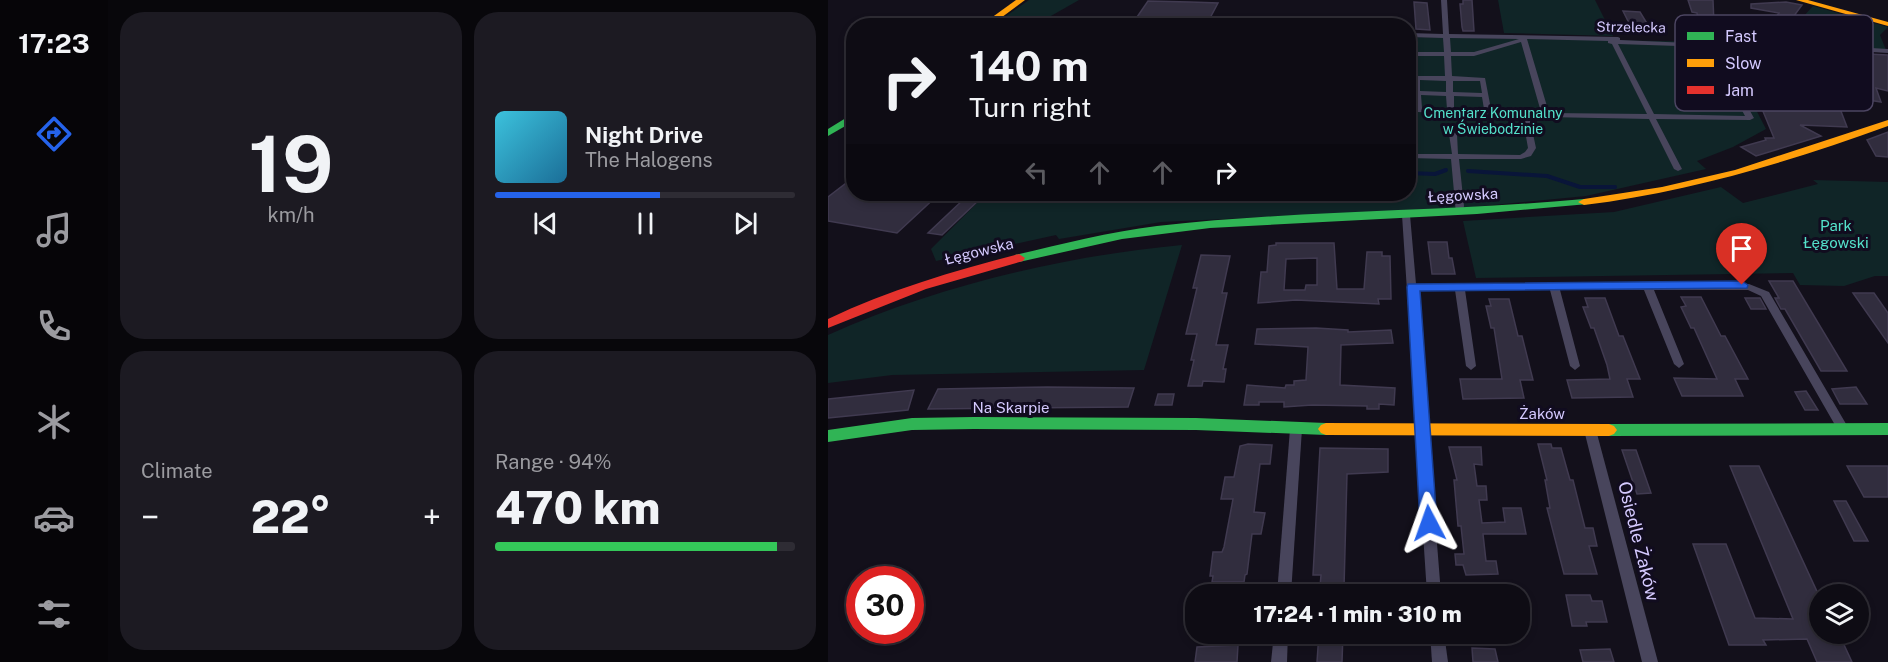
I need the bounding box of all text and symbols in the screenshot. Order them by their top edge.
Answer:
legend [1675,15,1873,111]
street label: Strzelecka [1596,18,1666,36]
text: 17:23 [18,27,90,59]
text: Fast [1725,27,1757,46]
text: 140 m [969,41,1089,90]
icon: right [870,42,948,120]
text: Slow [1725,54,1762,73]
text: Jam [1725,81,1754,100]
text: Turn right [969,91,1092,123]
park label: Cmentarz Komunalny w Świebodzinie [1424,105,1563,137]
icon: directions [33,113,75,155]
text: 19 [249,118,333,210]
text: Night Drive [585,122,703,148]
text: The Halogens [585,148,713,172]
icon: left [1020,156,1053,189]
icon: ahead [1083,156,1116,189]
icon: ahead [1146,156,1179,189]
icon: right [1209,156,1242,189]
street label: Łęgowska [1428,185,1498,205]
text: km/h [267,203,315,227]
icon: previous [529,207,562,240]
icon: pause [629,207,662,240]
icon: next [729,207,762,240]
icon: music [33,209,75,251]
park label: Park Łęgowski [1803,217,1869,251]
pin [1716,223,1767,285]
icon: arrive [1725,232,1758,265]
street label: Łęgowska [943,234,1015,268]
icon: phone [33,305,75,347]
street label: Na Skarpie [973,399,1049,416]
icon: climate [33,401,75,443]
street label: Żaków [1519,404,1565,422]
text: Range · 94% [495,450,612,474]
text: Climate [141,459,213,483]
street label: Osiedle Żaków [1614,479,1665,603]
text: 470 km [495,481,660,534]
text: 22° [251,490,331,543]
position arrow [1397,491,1461,555]
icon: car [33,497,75,539]
text: − [141,498,159,536]
text: + [423,498,441,536]
speed limit sign: 30 [846,566,924,644]
map controls [1809,584,1869,644]
button: layers [1809,584,1869,644]
icon: filters [33,593,75,635]
text: 17:24 · 1 min · 310 m [1253,601,1462,627]

